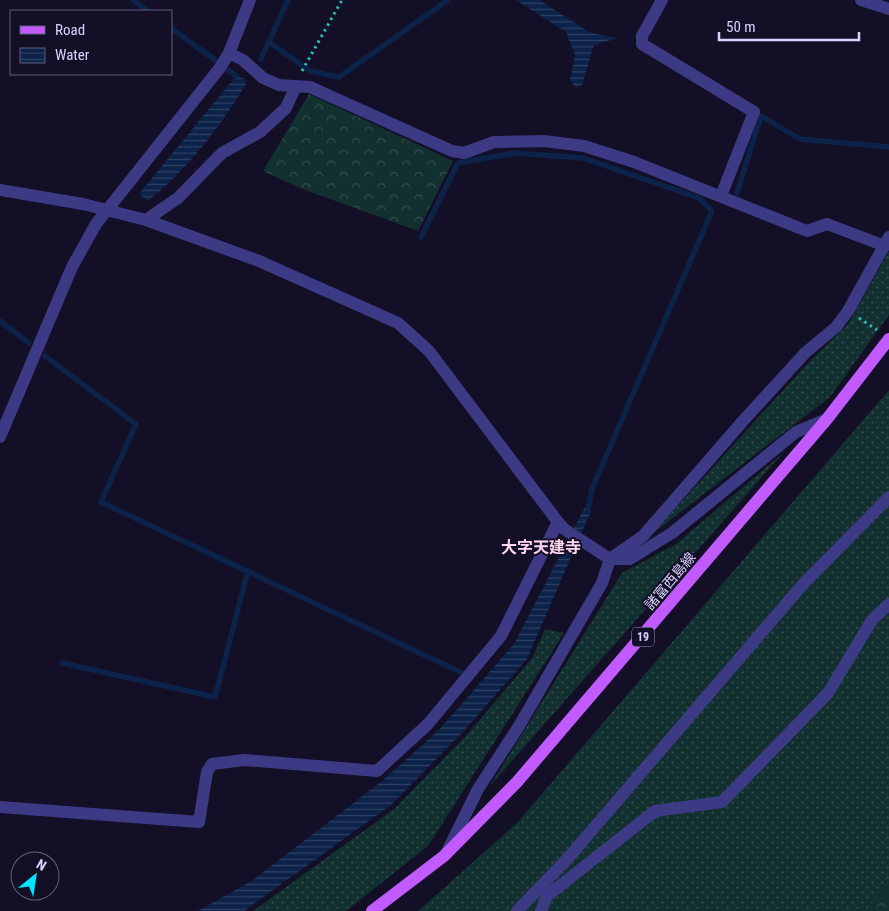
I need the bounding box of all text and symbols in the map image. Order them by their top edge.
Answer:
legend [10,10,172,75]
scale bar [719,10,859,42]
text: 50 m [726,18,756,36]
text: Road [55,21,85,39]
text: Water [55,46,90,64]
district label: 大字天建寺 [501,538,581,557]
street label: 諸富西島線 [641,549,699,613]
road number: 19 [632,628,654,646]
north arrow [10,851,60,901]
text: N [34,856,49,874]

